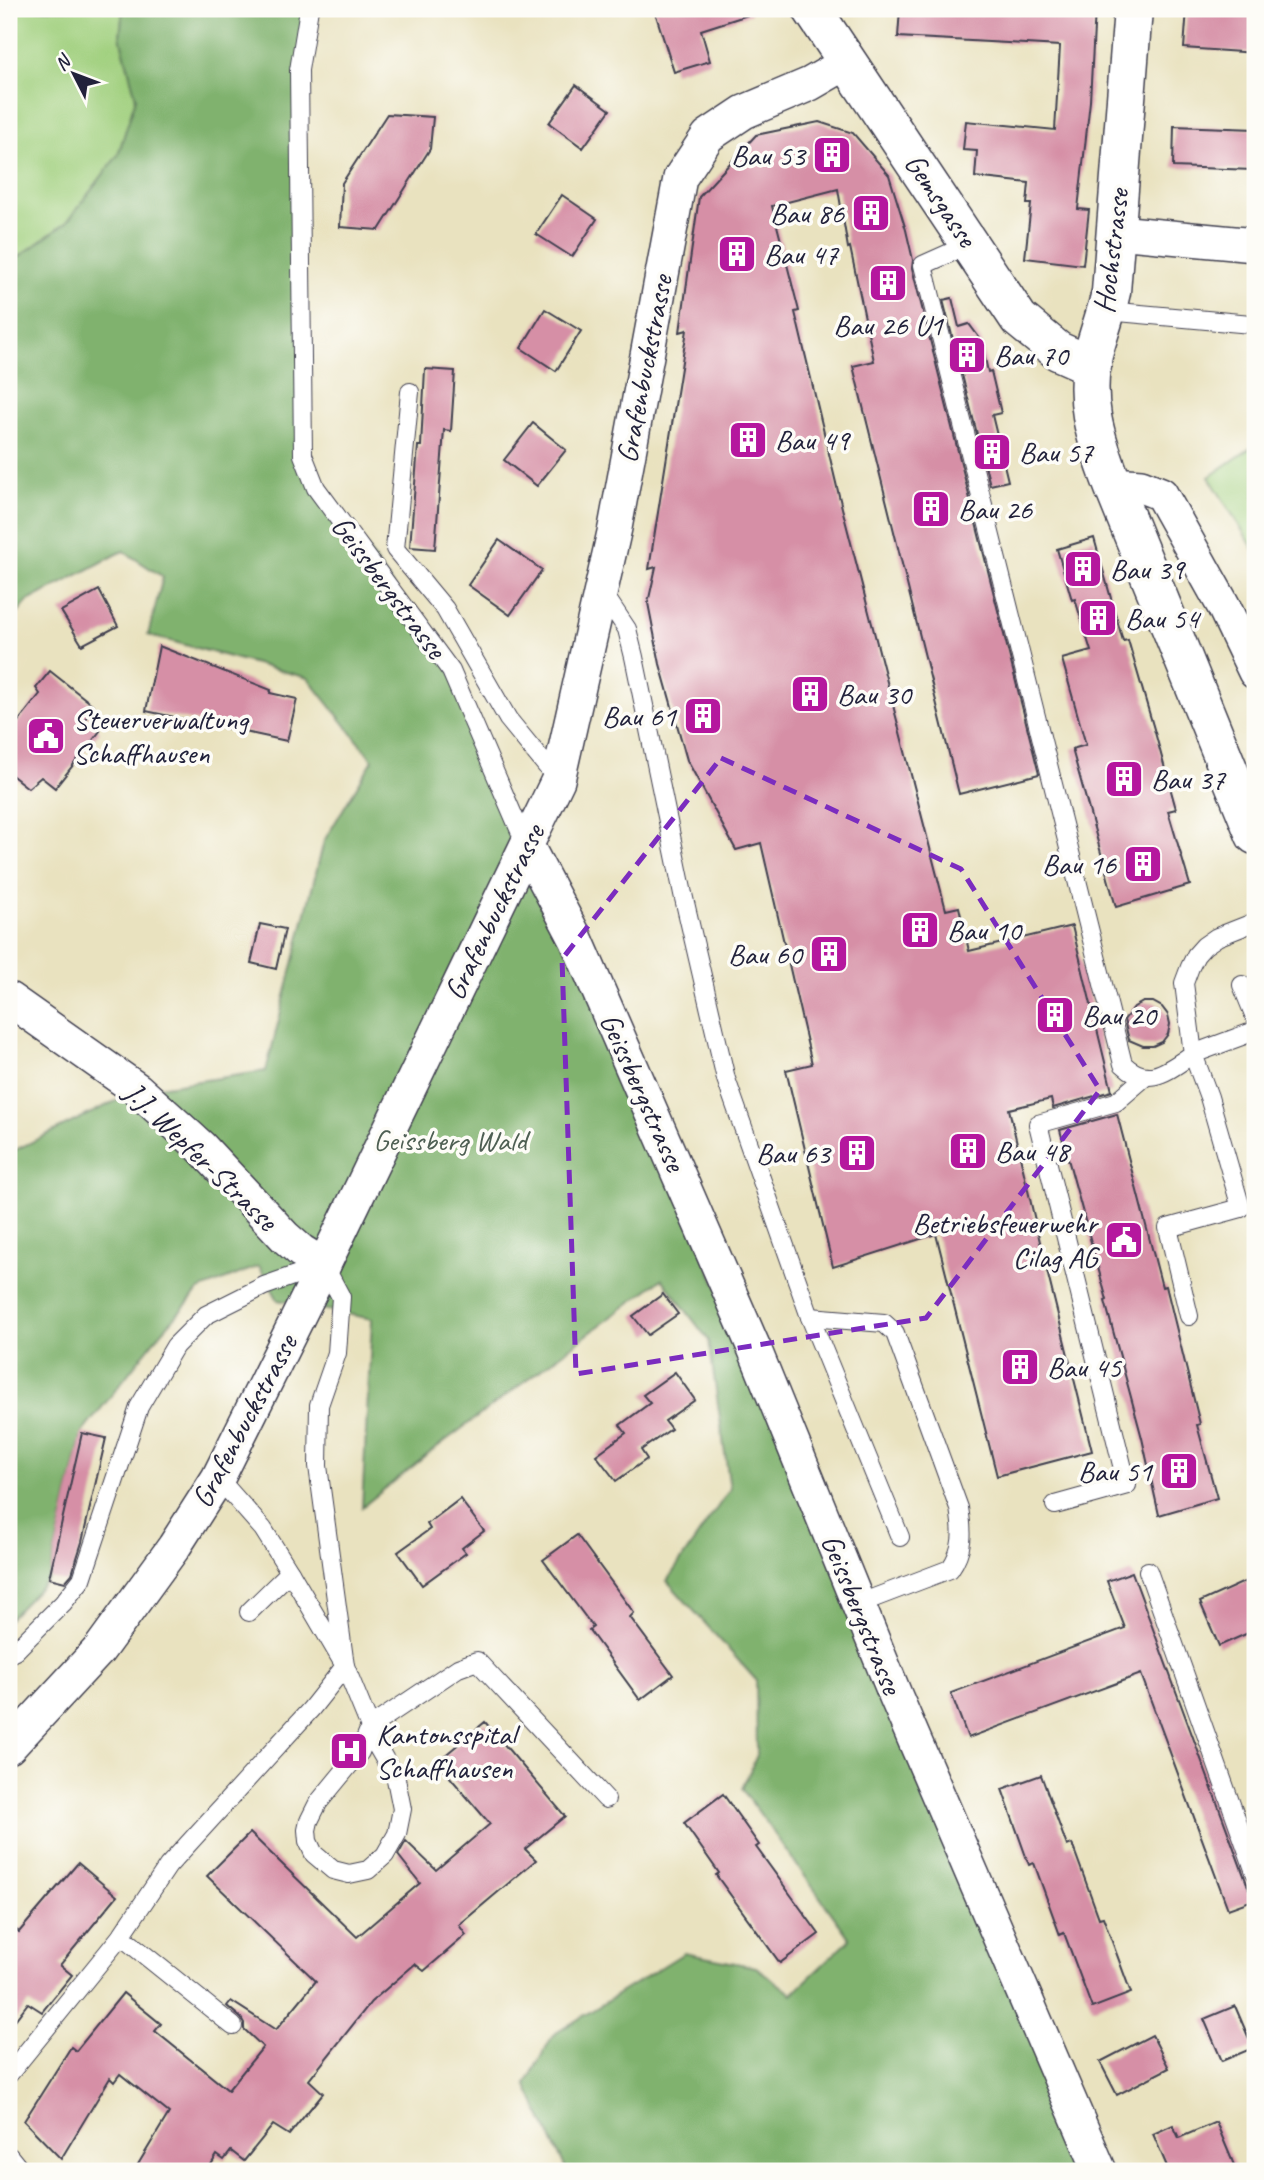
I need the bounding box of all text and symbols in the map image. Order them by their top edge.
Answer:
north arrow [38,38,108,108]
text: N [49,48,77,76]
building icon: Bau 53 [811,134,853,176]
place label: Bau 53 [731,136,807,174]
street label: Gemsgasse [896,146,987,256]
street label: Hochstrasse [1085,184,1138,315]
building icon: Bau 86 [850,192,892,234]
place label: Bau 86 [770,194,845,232]
building icon: Bau 47 [716,233,758,275]
place label: Bau 47 [764,235,840,273]
building icon: Bau 26 U1 [867,262,909,304]
street label: Grafenbuckstrasse [607,270,681,466]
place label: Bau 26 U1 [833,306,944,344]
building icon: Bau 70 [946,334,988,376]
place label: Bau 70 [994,336,1071,374]
building icon: Bau 49 [727,419,769,461]
place label: Bau 49 [775,421,852,459]
building icon: Bau 57 [971,431,1013,473]
place label: Bau 57 [1019,433,1095,471]
building icon: Bau 26 [910,488,952,530]
place label: Bau 26 [958,490,1034,528]
street label: Geissbergstrasse [323,508,456,668]
building icon: Bau 39 [1062,548,1104,590]
place label: Bau 39 [1110,550,1187,588]
building icon: Bau 54 [1077,597,1119,639]
place label: Bau 54 [1125,599,1202,637]
building icon: Bau 30 [789,673,831,715]
place label: Bau 30 [837,675,914,713]
building icon: Bau 61 [682,695,724,737]
place label: Bau 61 [602,697,677,735]
place label: Steuerverwaltung Schaffhausen [73,700,250,772]
public building icon: Steuerverwaltung Schaffhausen [25,715,67,757]
building icon: Bau 37 [1103,758,1145,800]
place label: Bau 37 [1151,760,1227,798]
street label: Grafenbuckstrasse [435,816,554,1006]
building icon: Bau 16 [1122,843,1164,885]
place label: Bau 16 [1042,845,1117,883]
building icon: Bau 10 [899,909,941,951]
place label: Bau 10 [947,911,1024,949]
building icon: Bau 60 [808,933,850,975]
place label: Bau 60 [728,935,804,973]
building icon: Bau 20 [1034,994,1076,1036]
place label: Bau 20 [1082,996,1159,1034]
street label: Geissbergstrasse [591,1007,696,1179]
street label: J.J. Wepfer-Strasse [115,1072,287,1240]
park label: Geissberg Wald [373,1121,531,1159]
building icon: Bau 48 [947,1130,989,1172]
building icon: Bau 63 [836,1132,878,1174]
place label: Bau 48 [995,1132,1072,1170]
place label: Bau 63 [756,1134,832,1172]
place label: Betriebsfeuerwehr Cilag AG [912,1204,1100,1276]
public building icon: Betriebsfeuerwehr Cilag AG [1103,1219,1145,1261]
street label: Grafenbuckstrasse [183,1326,306,1514]
building icon: Bau 45 [999,1346,1041,1388]
place label: Bau 45 [1047,1348,1123,1386]
building icon: Bau 51 [1158,1450,1200,1492]
place label: Bau 51 [1078,1452,1153,1490]
street label: Geissbergstrasse [813,1529,912,1702]
place label: Kantonsspital Schaffhausen [376,1715,521,1787]
hospital icon: Kantonsspital Schaffhausen [328,1730,370,1772]

